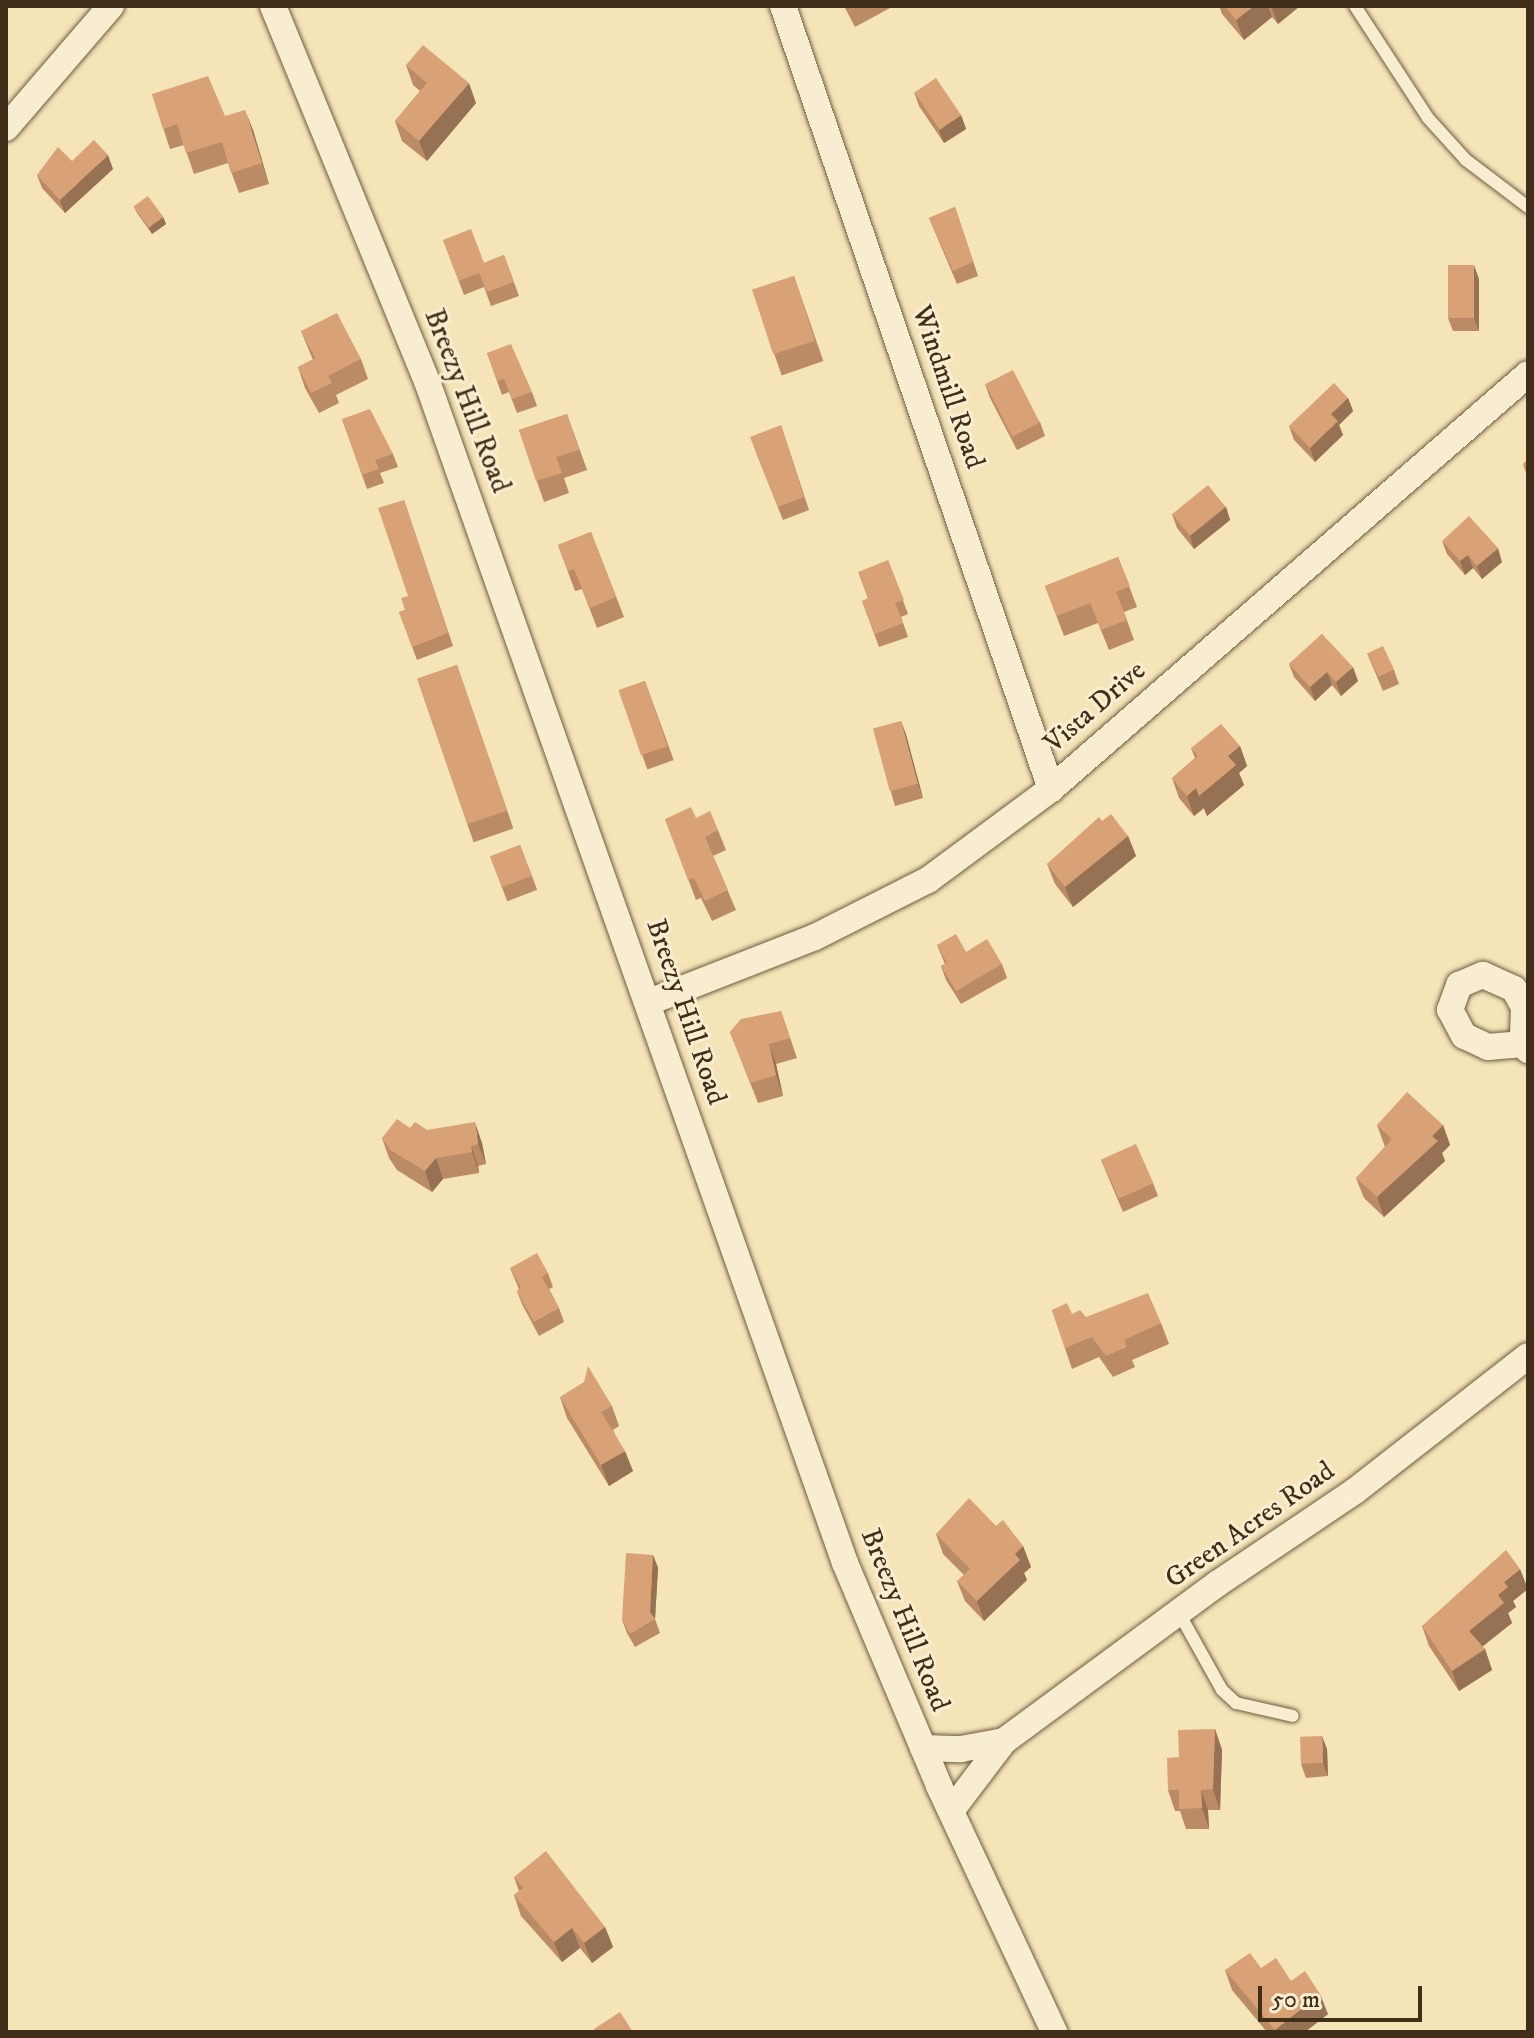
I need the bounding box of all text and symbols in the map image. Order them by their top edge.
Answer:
street label: Windmill Road [904,301,992,473]
street label: Breezy Hill Road [417,304,517,498]
street label: Vista Drive [1037,654,1153,760]
street label: Breezy Hill Road [639,915,733,1109]
street label: Green Acres Road [1159,1454,1341,1596]
street label: Breezy Hill Road [853,1524,957,1716]
scale bar [1262,1970,1426,2020]
text: 50 m [1272,1985,1320,2015]

